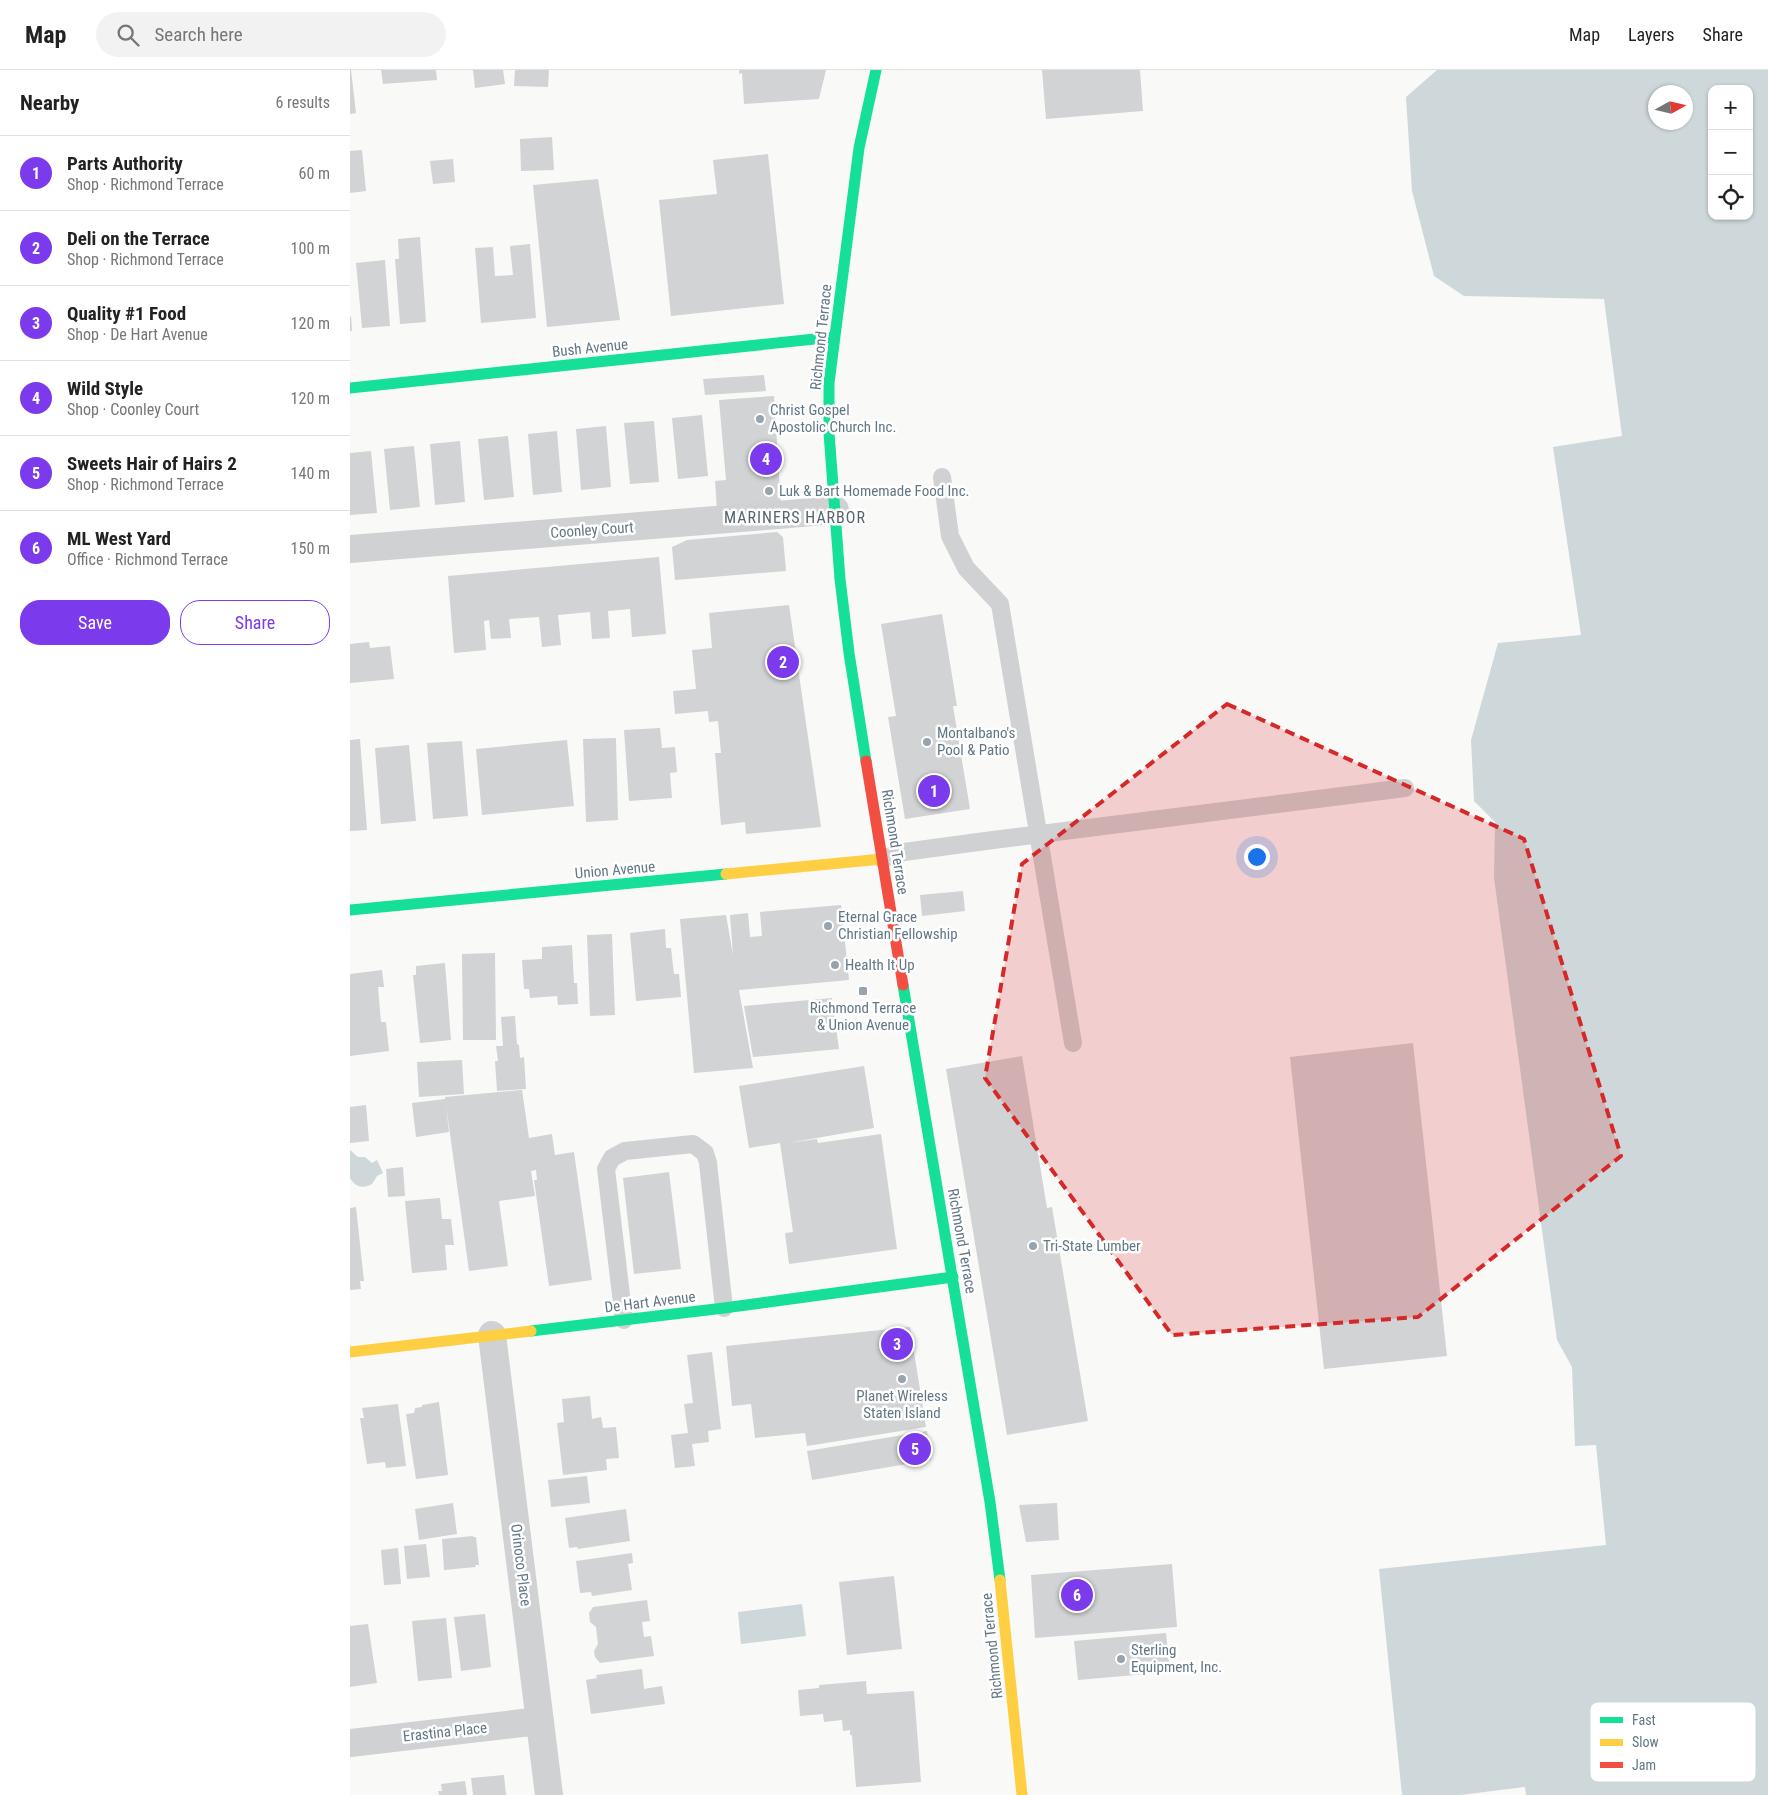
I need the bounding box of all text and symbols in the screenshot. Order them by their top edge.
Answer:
search box [96,12,446,57]
text: Map [25,21,66,49]
icon: search [114,21,142,49]
text: Search here [154,23,243,46]
text: Map [1569,24,1600,45]
text: Layers [1628,24,1675,45]
text: Share [1703,24,1743,45]
north arrow [1648,85,1693,130]
map controls [1708,85,1753,220]
button: + [1708,85,1753,130]
text: Nearby [20,91,79,115]
text: 6 results [275,93,330,112]
button: − [1708,130,1753,175]
text: Parts Authority [67,152,183,175]
text: 1 [32,164,40,183]
text: 60 m [298,164,330,183]
text: Shop · Richmond Terrace [67,175,224,194]
button: locate [1708,175,1753,220]
text: Deli on the Terrace [67,227,210,250]
text: 2 [32,239,40,258]
text: 100 m [291,239,330,258]
text: Shop · Richmond Terrace [67,250,224,269]
street label: Richmond Terrace [806,283,836,391]
text: Quality #1 Food [67,302,186,325]
text: 3 [32,314,40,333]
text: 120 m [291,314,330,333]
text: Shop · De Hart Avenue [67,325,208,344]
street label: Bush Avenue [551,335,629,361]
text: Wild Style [67,377,143,400]
text: 4 [32,389,40,408]
text: 120 m [291,389,330,408]
text: Shop · Coonley Court [67,400,199,419]
place label: Christ Gospel Apostolic Church Inc. [770,401,896,436]
marker: Christ Gospel Apostolic Church Inc. [754,413,766,425]
pin: 4 [750,440,782,478]
text: Sweets Hair of Hairs 2 [67,452,237,475]
text: 5 [32,464,40,483]
text: 140 m [291,464,330,483]
text: Shop · Richmond Terrace [67,475,224,494]
place label: Luk & Bart Homemade Food Inc. [779,482,970,500]
marker: Luk & Bart Homemade Food Inc. [763,485,775,497]
district label: MARINERS HARBOR [724,508,866,527]
street label: Coonley Court [550,518,634,542]
text: ML West Yard [67,527,171,550]
text: 6 [32,539,40,558]
text: 150 m [291,539,330,558]
text: Office · Richmond Terrace [67,550,228,569]
button: Save [20,600,170,645]
button: Share [180,600,330,645]
pin: 2 [767,643,799,681]
place label: Montalbano's Pool & Patio [937,724,1016,759]
marker: Montalbano's Pool & Patio [921,736,933,748]
pin: 1 [918,772,950,810]
street label: Richmond Terrace [878,788,912,896]
your location [1244,844,1270,870]
street label: Union Avenue [574,858,656,882]
place label: Eternal Grace Christian Fellowship [838,908,958,943]
marker: Eternal Grace Christian Fellowship [822,920,834,932]
place label: Health It Up [845,956,915,974]
marker: Health It Up [829,959,841,971]
marker: Richmond Terrace & Union Avenue [857,985,869,997]
place label: Richmond Terrace & Union Avenue [810,999,916,1034]
street label: Richmond Terrace [944,1187,980,1295]
place label: Tri-State Lumber [1043,1237,1141,1255]
marker: Tri-State Lumber [1027,1240,1039,1252]
street label: De Hart Avenue [603,1287,697,1317]
pin: 3 [881,1325,913,1363]
marker: Planet Wireless Staten Island [896,1373,908,1385]
place label: Planet Wireless Staten Island [856,1387,948,1422]
pin: 5 [899,1430,931,1468]
street label: Orinoco Place [507,1523,535,1607]
pin: 6 [1061,1576,1093,1614]
street label: Richmond Terrace [977,1592,1007,1700]
place label: Sterling Equipment, Inc. [1131,1641,1222,1676]
marker: Sterling Equipment, Inc. [1115,1653,1127,1665]
legend [1590,1702,1756,1782]
text: Fast [1632,1712,1656,1728]
street label: Erastina Place [402,1719,488,1745]
text: Slow [1632,1734,1659,1750]
text: Jam [1632,1757,1656,1773]

